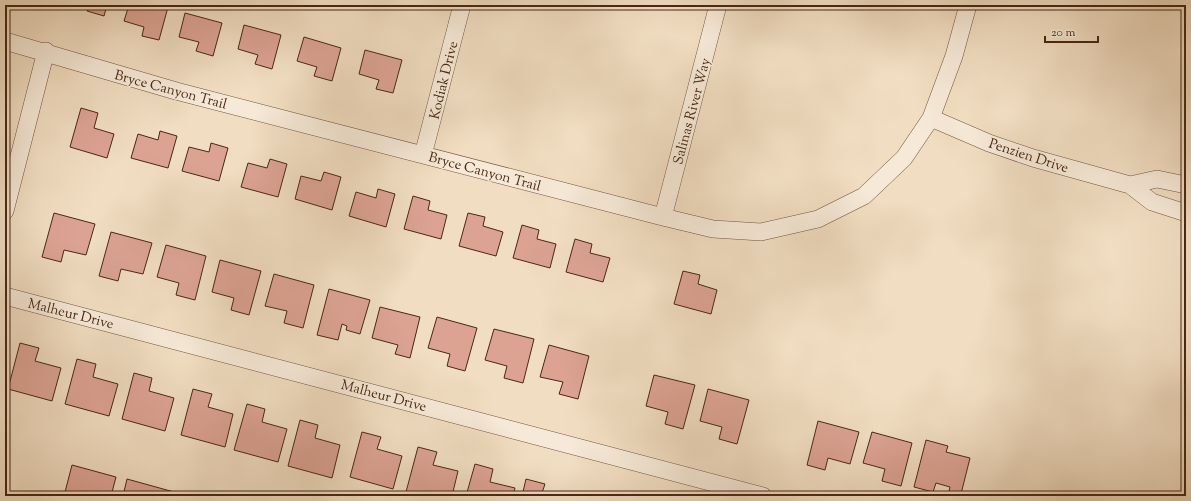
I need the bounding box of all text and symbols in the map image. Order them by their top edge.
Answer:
scale bar [1045,18,1098,44]
text: 20 m [1051,24,1076,42]
street label: Kodiak Drive [426,39,464,122]
street label: Salinas River Way [669,56,717,167]
street label: Bryce Canyon Trail [112,66,229,116]
street label: Penzien Drive [986,135,1071,179]
street label: Bryce Canyon Trail [426,148,543,198]
street label: Malheur Drive [25,295,116,335]
street label: Malheur Drive [338,376,428,418]

